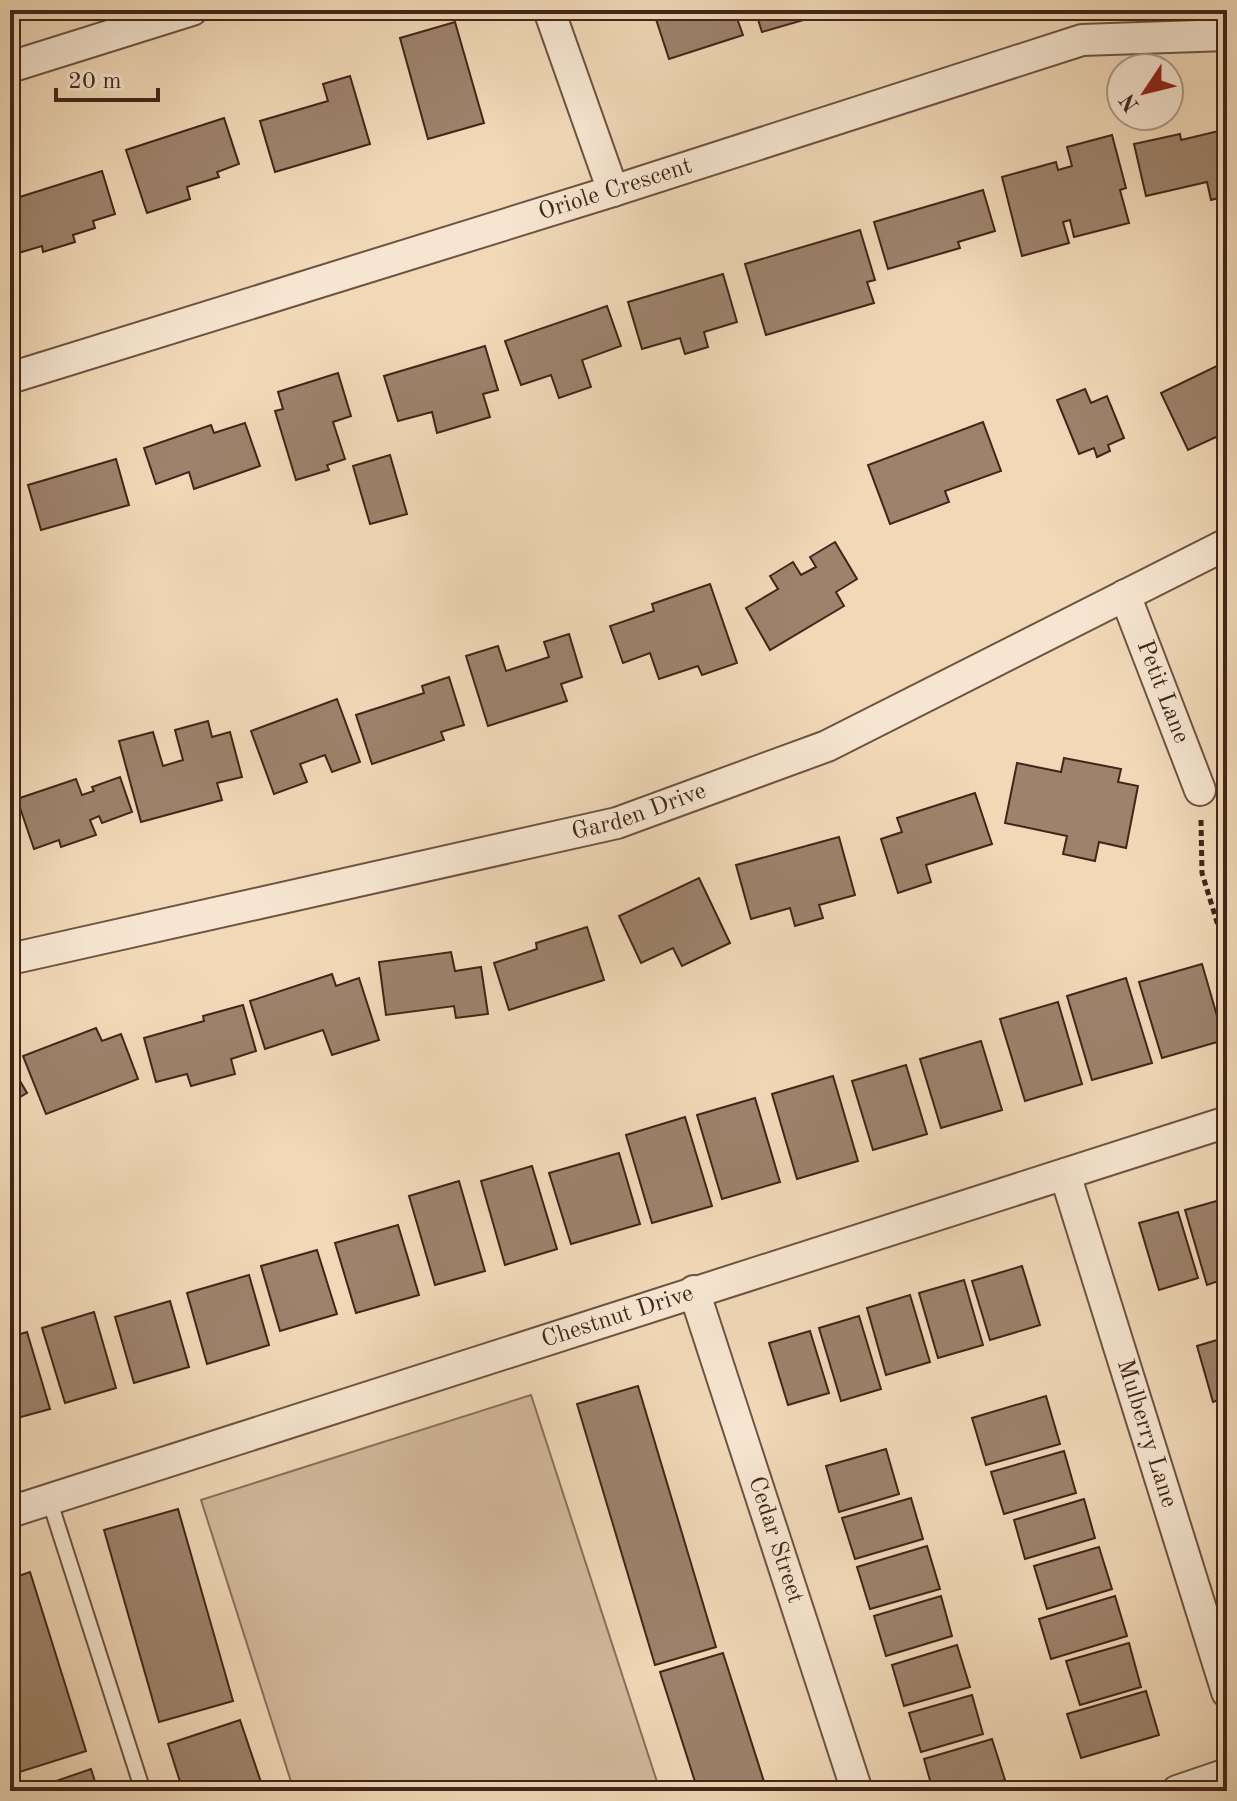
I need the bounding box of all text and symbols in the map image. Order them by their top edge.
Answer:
scale bar [56,52,158,102]
north arrow [1105,52,1185,132]
text: 20 m [68,70,122,94]
text: N [1116,89,1144,116]
street label: Oriole Crescent [536,154,695,225]
street label: Petit Lane [1132,637,1193,747]
street label: Garden Drive [569,779,709,845]
street label: Chestnut Drive [539,1282,696,1353]
street label: Mulberry Lane [1112,1357,1181,1511]
street label: Cedar Street [743,1474,807,1606]

